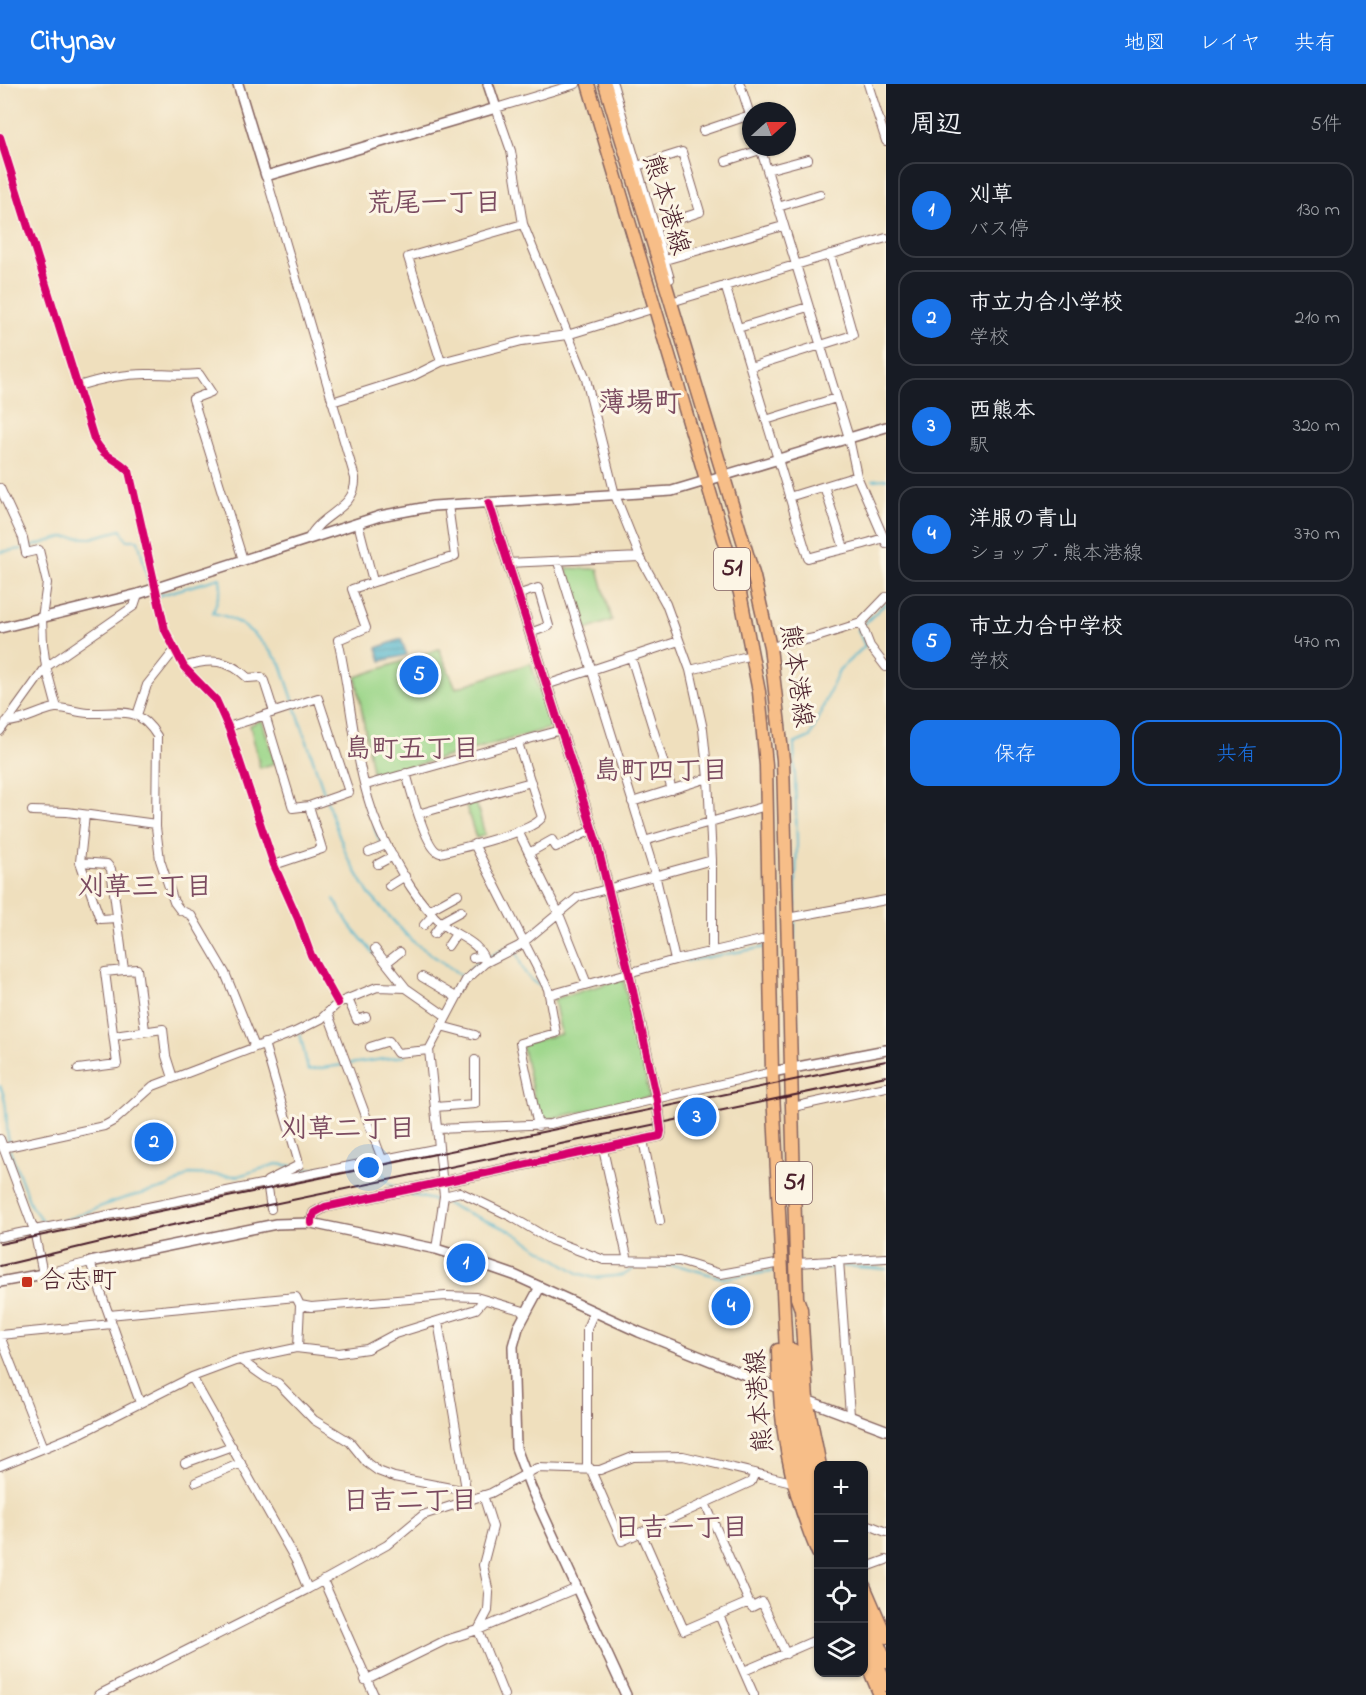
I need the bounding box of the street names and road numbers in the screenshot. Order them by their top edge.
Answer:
street label: 熊本港線 [632,150,698,260]
road number: 51 [714,548,750,590]
street label: 熊本港線 [769,622,821,730]
road number: 51 [776,1162,812,1204]
street label: 熊本港線 [738,1348,784,1454]

